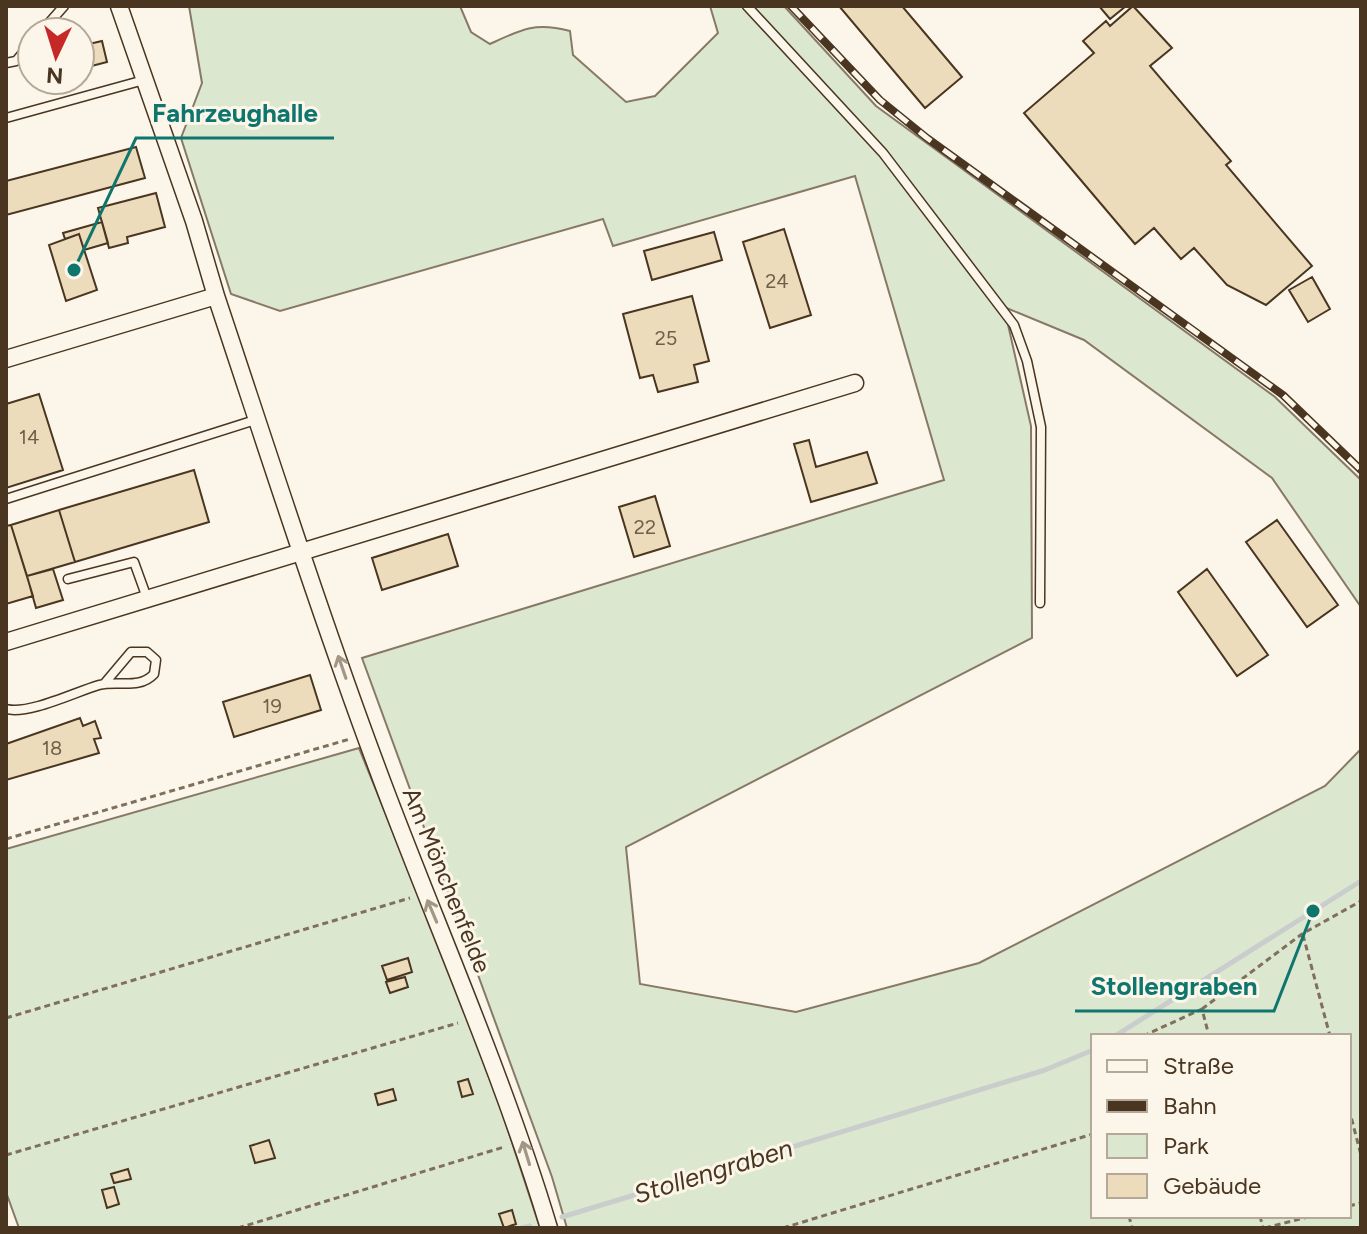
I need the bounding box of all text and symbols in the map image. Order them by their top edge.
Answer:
north arrow [16,16,96,96]
text: N [45,61,64,90]
callout: Fahrzeughalle [136,88,334,138]
text: Fahrzeughalle [152,97,318,129]
house number: 24 [765,269,789,293]
house number: 25 [655,326,677,350]
house number: 14 [19,425,39,449]
house number: 22 [634,515,656,539]
one-way arrow [333,655,348,680]
house number: 19 [262,694,282,718]
house number: 18 [42,736,62,760]
street label: Am Mönchenfelde [397,783,497,977]
one-way arrow [424,899,438,924]
callout: Stollengraben [1075,961,1274,1011]
text: Stollengraben [1090,970,1258,1002]
legend [1091,1034,1351,1218]
text: Straße [1163,1051,1234,1080]
text: Bahn [1163,1091,1217,1120]
text: Park [1163,1131,1209,1160]
water label: Stollengraben [630,1132,796,1210]
one-way arrow [518,1141,533,1167]
text: Gebäude [1163,1171,1261,1200]

